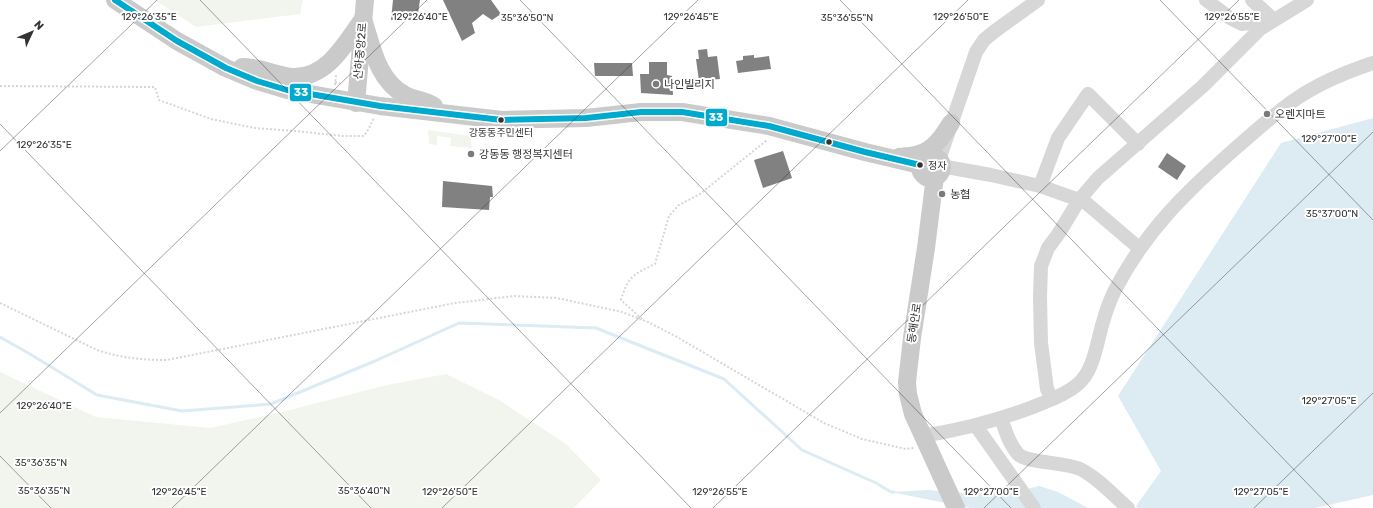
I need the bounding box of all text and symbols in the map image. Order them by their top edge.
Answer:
text: 129°26'35"E [121,11,177,23]
text: 129°26'40"E [392,11,448,23]
text: 129°26'45"E [663,11,719,23]
text: 129°26'50"E [933,11,989,23]
text: 129°26'55"E [1204,11,1260,23]
north arrow [12,12,52,52]
text: 35°36'50"N [501,12,553,24]
text: 35°36'55"N [821,12,873,24]
text: N [31,18,46,33]
street label: 산하중앙2로 [352,22,369,80]
place label: 나인빌리지 [664,78,715,91]
marker: 나인빌리지 [651,79,661,89]
line badge: 33 [289,83,312,102]
text: 33 [294,86,308,99]
line badge: 33 [705,108,728,127]
place label: 오렌지마트 [1275,108,1326,121]
marker: 오렌지마트 [1262,109,1272,119]
text: 33 [709,111,723,124]
marker: 강동동주민센터 [496,115,506,125]
place label: 강동동주민센터 [469,127,533,139]
text: 129°27'00"E [1301,133,1357,145]
unlabelled marker [824,137,834,147]
text: 129°26'35"E [16,139,72,151]
place label: 강동동 행정복지센터 [479,148,573,161]
marker: 강동동 행정복지센터 [466,149,476,159]
marker: 정자 [915,160,925,170]
place label: 정자 [928,160,947,172]
place label: 농협 [950,188,970,201]
marker: 농협 [937,189,947,199]
text: 35°37'00"N [1306,208,1358,220]
street label: 동해안로 [905,302,924,344]
text: 129°27'05"E [1301,395,1357,407]
text: 129°26'40"E [16,400,72,412]
text: 35°36'35"N [15,457,67,469]
text: 35°36'35"N [18,485,70,497]
text: 35°36'40"N [338,485,390,497]
text: 129°26'45"E [151,486,207,498]
text: 129°26'50"E [422,486,478,498]
text: 129°26'55"E [692,486,748,498]
text: 129°27'00"E [963,486,1019,498]
text: 129°27'05"E [1233,486,1289,498]

